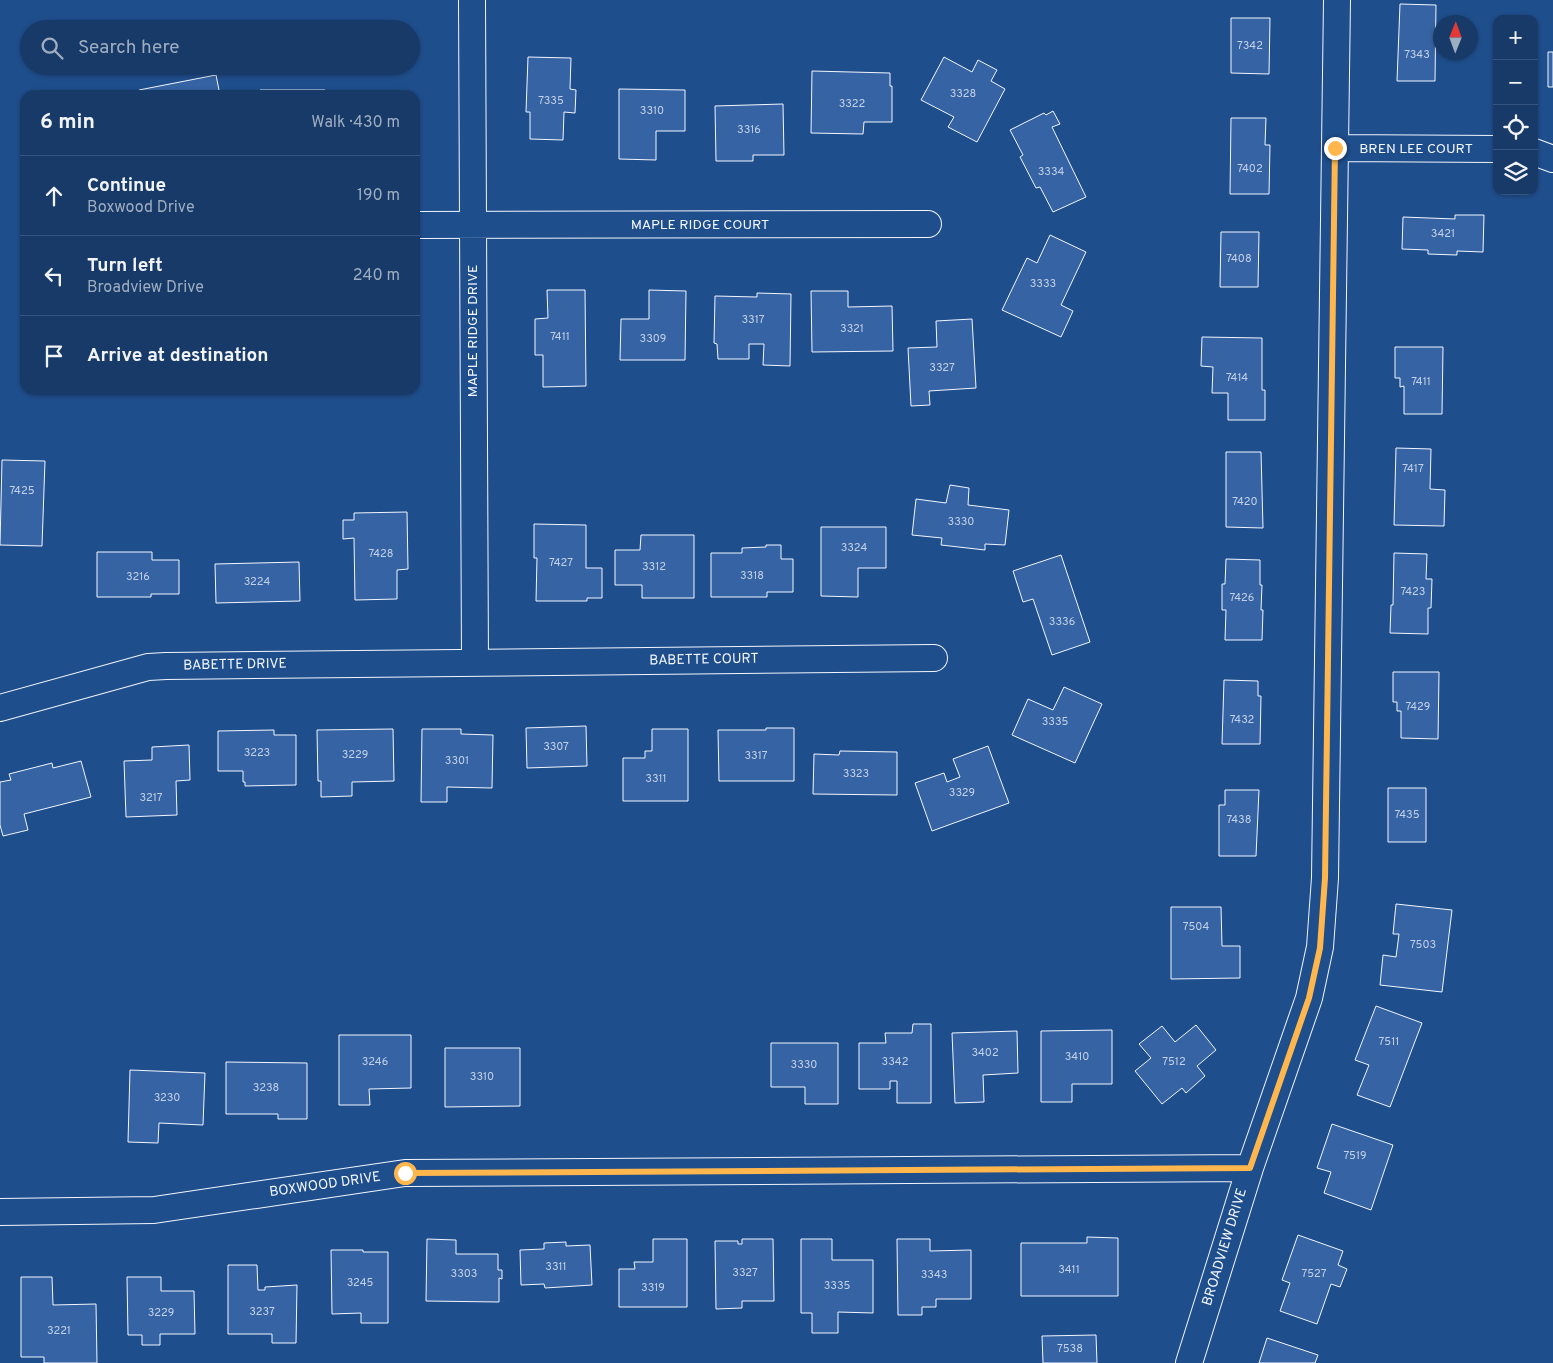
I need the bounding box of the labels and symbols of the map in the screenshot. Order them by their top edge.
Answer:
north arrow [1433,15,1478,60]
house number: 7342 [1237,39,1263,53]
house number: 7343 [1404,48,1430,62]
house number: 3328 [950,87,976,101]
house number: 7335 [538,94,564,108]
house number: 3322 [839,97,865,111]
house number: 3310 [640,104,664,118]
house number: 3316 [737,123,761,137]
route end [1324,137,1347,160]
street label: BREN LEE COURT [1359,141,1473,158]
house number: 7402 [1237,162,1263,176]
house number: 3334 [1038,165,1065,179]
street label: MAPLE RIDGE COURT [631,217,769,234]
house number: 3421 [1431,227,1455,241]
house number: 7408 [1226,252,1252,266]
street label: MAPLE RIDGE DRIVE [465,265,482,397]
house number: 3333 [1030,277,1056,291]
house number: 3317 [741,313,765,327]
house number: 3321 [840,322,864,336]
house number: 7411 [550,330,570,344]
house number: 3309 [640,332,666,346]
house number: 3327 [929,361,955,375]
house number: 7414 [1226,371,1248,385]
house number: 7411 [1411,375,1431,389]
house number: 7417 [1402,462,1424,476]
house number: 7425 [9,484,35,498]
house number: 7420 [1232,495,1258,509]
house number: 3330 [948,515,974,529]
house number: 3324 [841,541,867,555]
house number: 7428 [369,547,393,561]
house number: 7427 [549,556,573,570]
house number: 3312 [642,560,666,574]
house number: 3318 [740,569,764,583]
house number: 3216 [126,570,150,584]
house number: 3224 [244,575,270,589]
house number: 7423 [1401,585,1425,599]
house number: 7426 [1230,591,1254,605]
house number: 3336 [1049,615,1075,629]
street label: BABETTE COURT [649,651,759,669]
street label: BABETTE DRIVE [183,656,287,674]
house number: 7429 [1406,700,1430,714]
house number: 7432 [1230,713,1254,727]
house number: 3335 [1042,715,1069,729]
house number: 3307 [543,740,569,754]
house number: 3223 [244,746,270,760]
house number: 3229 [342,748,368,762]
house number: 3317 [744,749,768,763]
house number: 3301 [445,754,469,768]
house number: 3323 [843,767,869,781]
house number: 3311 [645,772,667,786]
house number: 3329 [949,786,975,800]
house number: 3217 [140,791,163,805]
house number: 7435 [1395,808,1420,822]
house number: 7438 [1227,813,1251,827]
house number: 7504 [1183,920,1209,934]
house number: 7503 [1410,938,1436,952]
house number: 7511 [1379,1035,1399,1049]
house number: 3402 [971,1046,999,1060]
house number: 3410 [1065,1050,1089,1064]
house number: 3246 [362,1055,388,1069]
house number: 3342 [882,1055,908,1069]
house number: 7512 [1162,1055,1186,1069]
house number: 3330 [791,1058,817,1072]
house number: 3310 [470,1070,494,1084]
house number: 3238 [253,1081,279,1095]
house number: 3230 [154,1091,180,1105]
house number: 7519 [1343,1149,1367,1163]
route start [394,1162,417,1185]
street label: BOXWOOD DRIVE [268,1169,382,1201]
street label: BROADVIEW DRIVE [1199,1186,1251,1308]
house number: 3311 [545,1260,567,1274]
house number: 3411 [1058,1263,1080,1277]
house number: 3327 [732,1266,758,1280]
house number: 3303 [451,1267,477,1281]
house number: 7527 [1302,1267,1327,1281]
house number: 3343 [921,1268,947,1282]
house number: 3245 [347,1276,374,1290]
house number: 3335 [824,1279,851,1293]
house number: 3319 [641,1281,665,1295]
house number: 3237 [249,1305,275,1319]
house number: 3229 [148,1306,174,1320]
house number: 3221 [47,1324,71,1338]
house number: 7538 [1057,1342,1083,1356]

